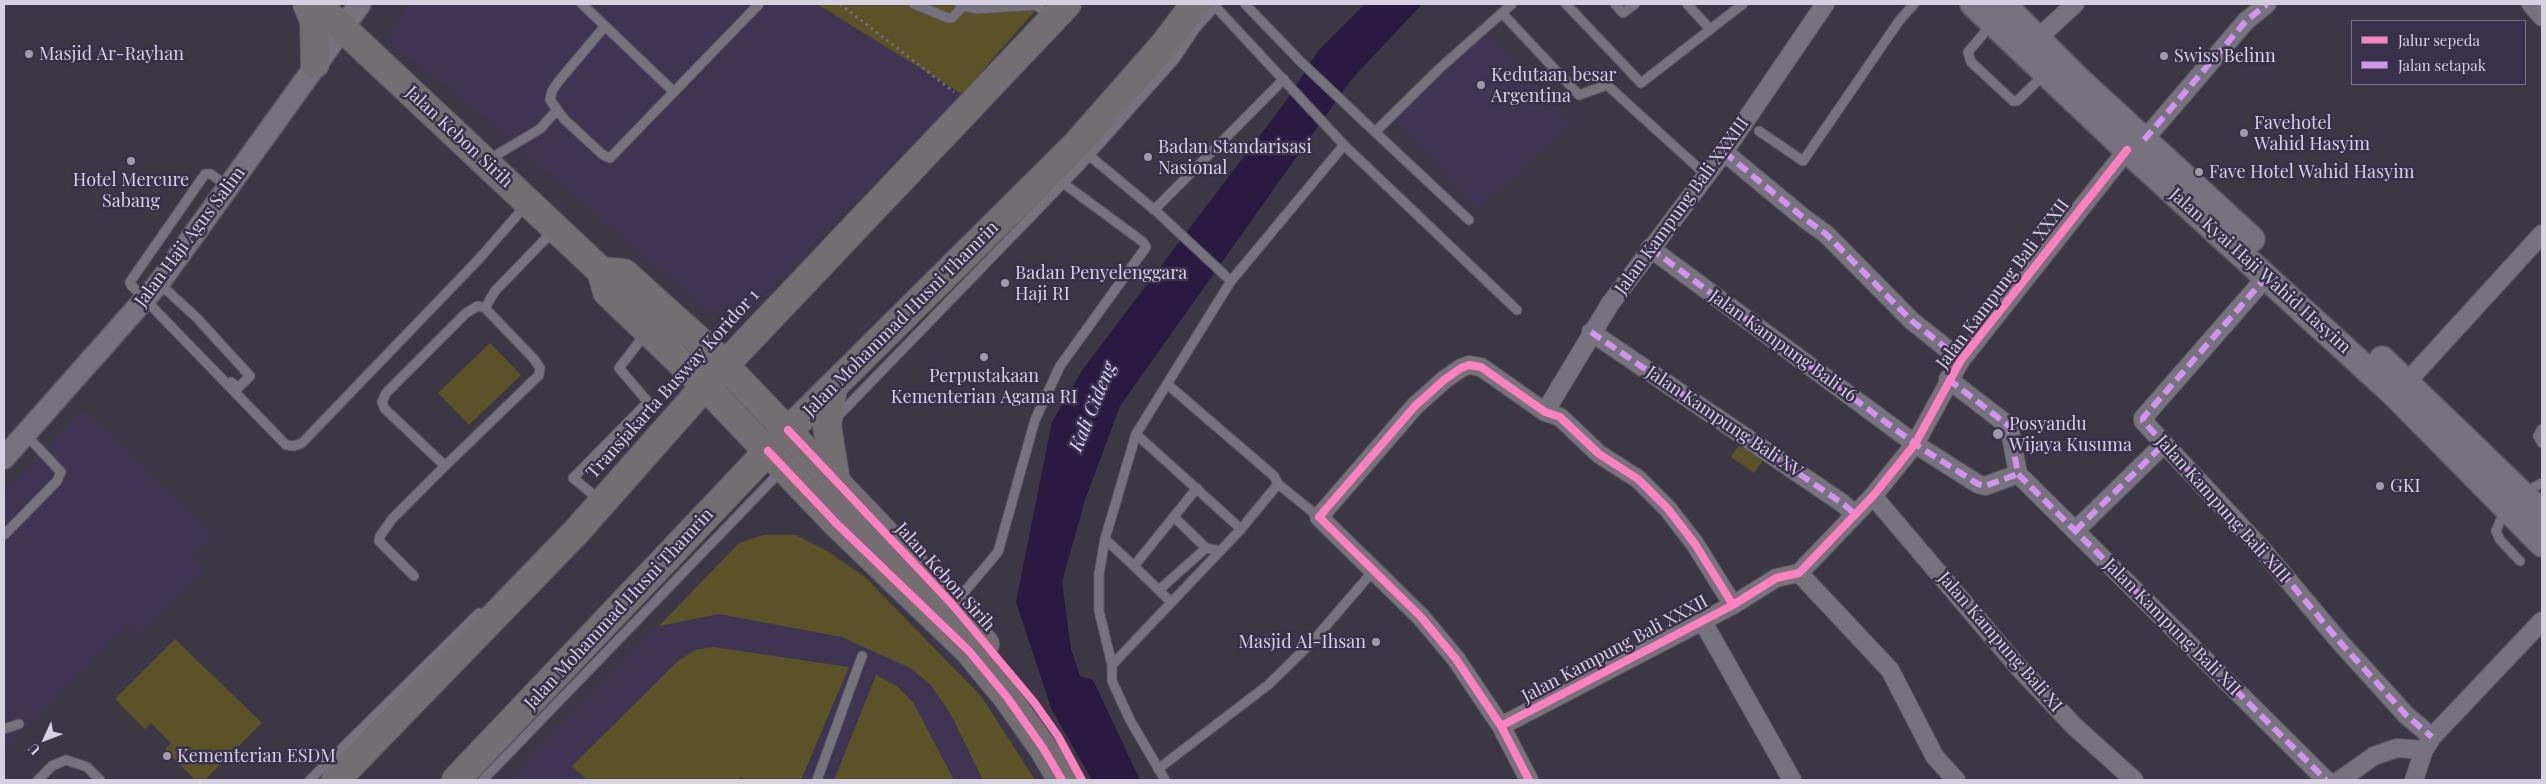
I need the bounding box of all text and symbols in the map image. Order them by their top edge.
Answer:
legend [2351,20,2526,85]
text: Jalur sepeda [2398,30,2480,50]
place label: Masjid Ar-Rayhan [39,43,184,65]
place label: Swiss Belinn [2174,45,2276,67]
marker: Masjid Ar-Rayhan [23,48,35,60]
marker: Swiss Belinn [2158,50,2170,62]
text: Jalan setapak [2398,55,2486,75]
place label: Kedutaan besar Argentina [1491,64,1617,106]
marker: Kedutaan besar Argentina [1475,79,1487,91]
street label: Jalan Kebon Sirih [401,82,517,192]
place label: Favehotel Wahid Hasyim [2254,112,2370,154]
street label: Jalan Kampung Bali XXXIII [1610,113,1754,299]
marker: Favehotel Wahid Hasyim [2238,127,2250,139]
place label: Badan Standarisasi Nasional [1158,136,1312,178]
marker: Badan Standarisasi Nasional [1142,151,1154,163]
marker: Hotel Mercure Sabang [125,155,137,167]
place label: Fave Hotel Wahid Hasyim [2209,161,2414,183]
street label: Jalan Haji Agus Salim [130,163,250,311]
marker: Fave Hotel Wahid Hasyim [2193,166,2205,178]
place label: Hotel Mercure Sabang [73,169,189,212]
street label: Jalan Kyai Haji Wahid Hasyim [2165,184,2355,358]
street label: Jalan Kampung Bali XXXII [1932,195,2074,373]
street label: Jalan Mohammad Husni Thamrin [799,217,1003,421]
place label: Badan Penyelenggara Haji RI [1015,262,1187,304]
marker: Badan Penyelenggara Haji RI [999,277,1011,289]
street label: Transjakarta Busway Koridor 1 [582,285,764,483]
street label: Jalan Kampung Bali 16 [1705,285,1861,407]
marker: Perpustakaan Kementerian Agama RI [978,351,990,363]
water label: Kali Cideng [1065,359,1121,455]
street label: Jalan Kampung Bali XV [1642,362,1806,482]
place label: Perpustakaan Kementerian Agama RI [891,365,1077,408]
place label: Posyandu Wijaya Kusuma [2009,413,2132,456]
marker: Posyandu Wijaya Kusuma [1991,427,2005,441]
street label: Jalan Kampung Bali XIII [2151,431,2295,587]
place label: GKI [2390,475,2421,497]
marker: GKI [2374,480,2386,492]
street label: Jalan Mohammad Husni Thamrin [520,504,718,714]
street label: Jalan Kebon Sirih [891,518,999,636]
street label: Jalan Kampung Bali XII [2099,554,2245,700]
street label: Jalan Kampung Bali XI [1933,568,2067,716]
street label: Jalan Kampung Bali XXXII [1518,591,1712,707]
place label: Masjid Al-Ihsan [1238,631,1366,653]
marker: Masjid Al-Ihsan [1370,636,1382,648]
north arrow [20,714,70,764]
text: U [23,740,44,760]
place label: Kementerian ESDM [177,745,336,767]
marker: Kementerian ESDM [161,750,173,762]

